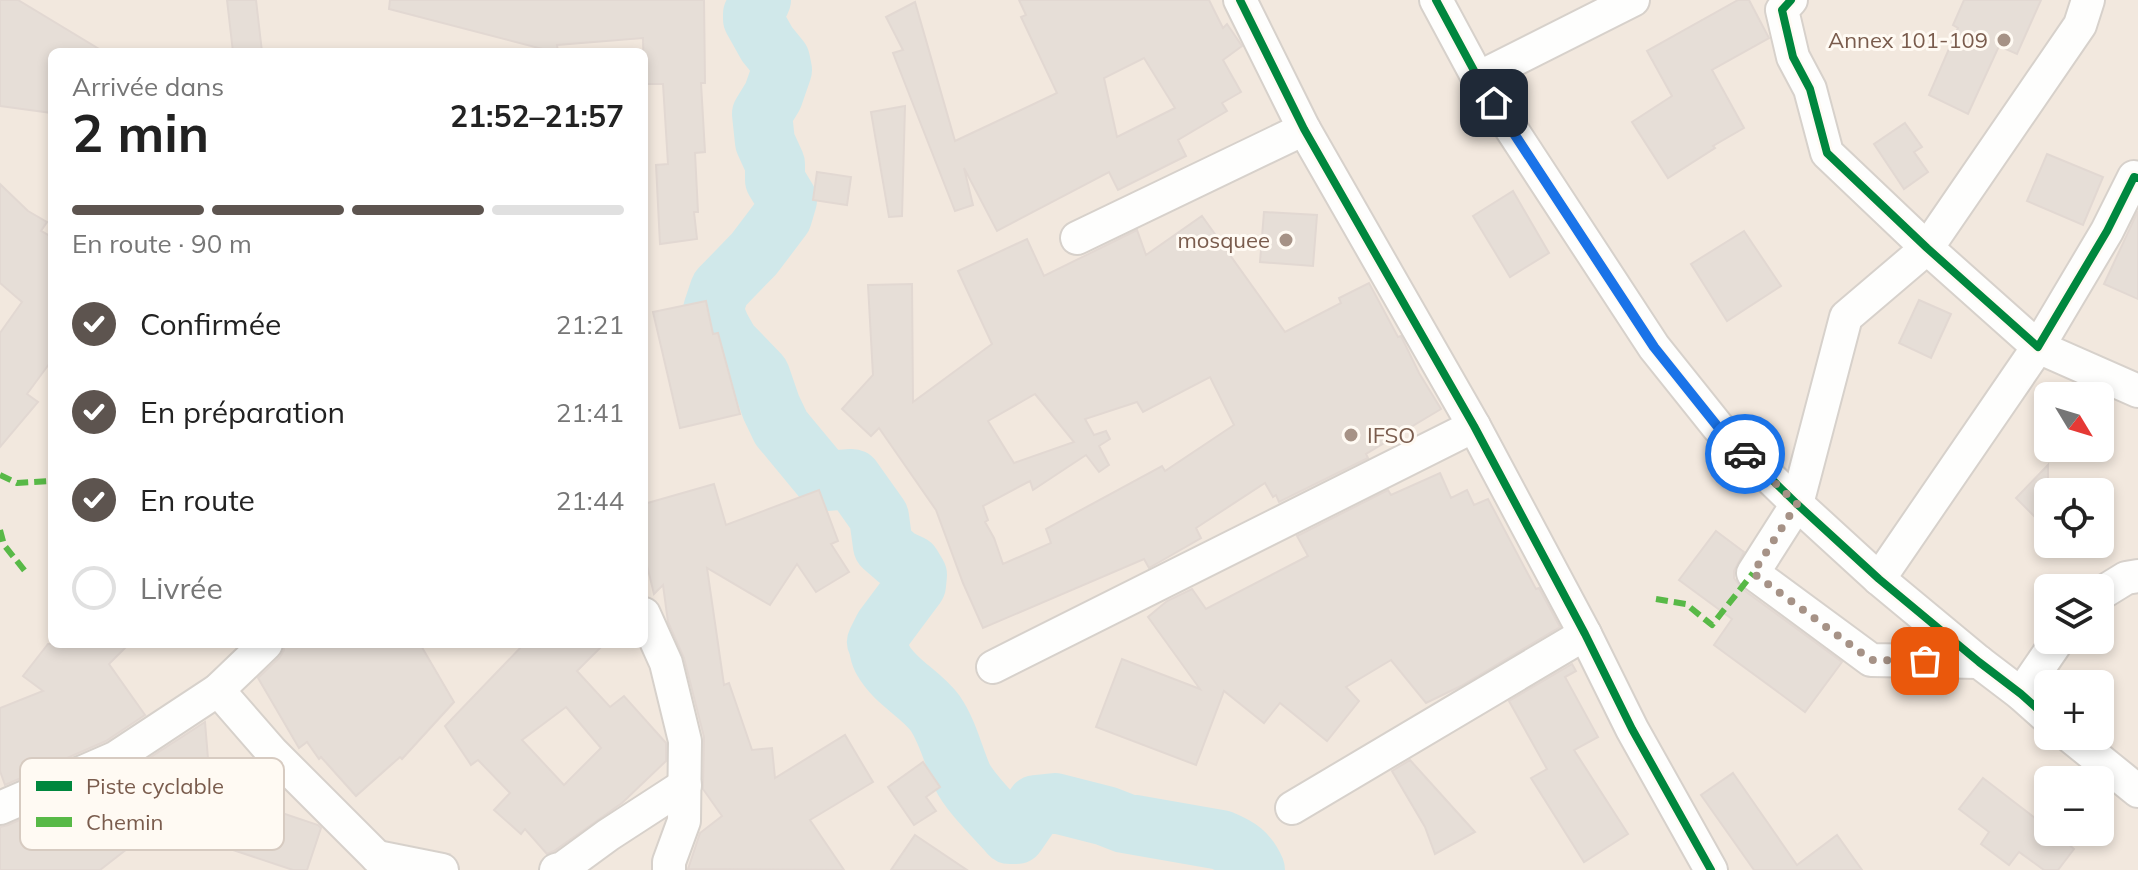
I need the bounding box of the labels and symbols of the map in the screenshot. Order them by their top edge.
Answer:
place label: Annex 101-109 [1828,26,1988,54]
marker: Annex 101-109 [1995,31,2013,49]
pin [1460,69,1528,137]
place label: mosquee [1177,226,1270,254]
marker: mosquee [1277,231,1295,249]
north arrow [2034,382,2114,462]
courier [1705,414,1785,494]
place label: IFSO [1367,421,1415,449]
marker: IFSO [1342,426,1360,444]
pin [1891,627,1959,695]
legend [20,758,284,850]
text: Piste cyclable [86,772,224,800]
text: Chemin [86,808,163,836]

